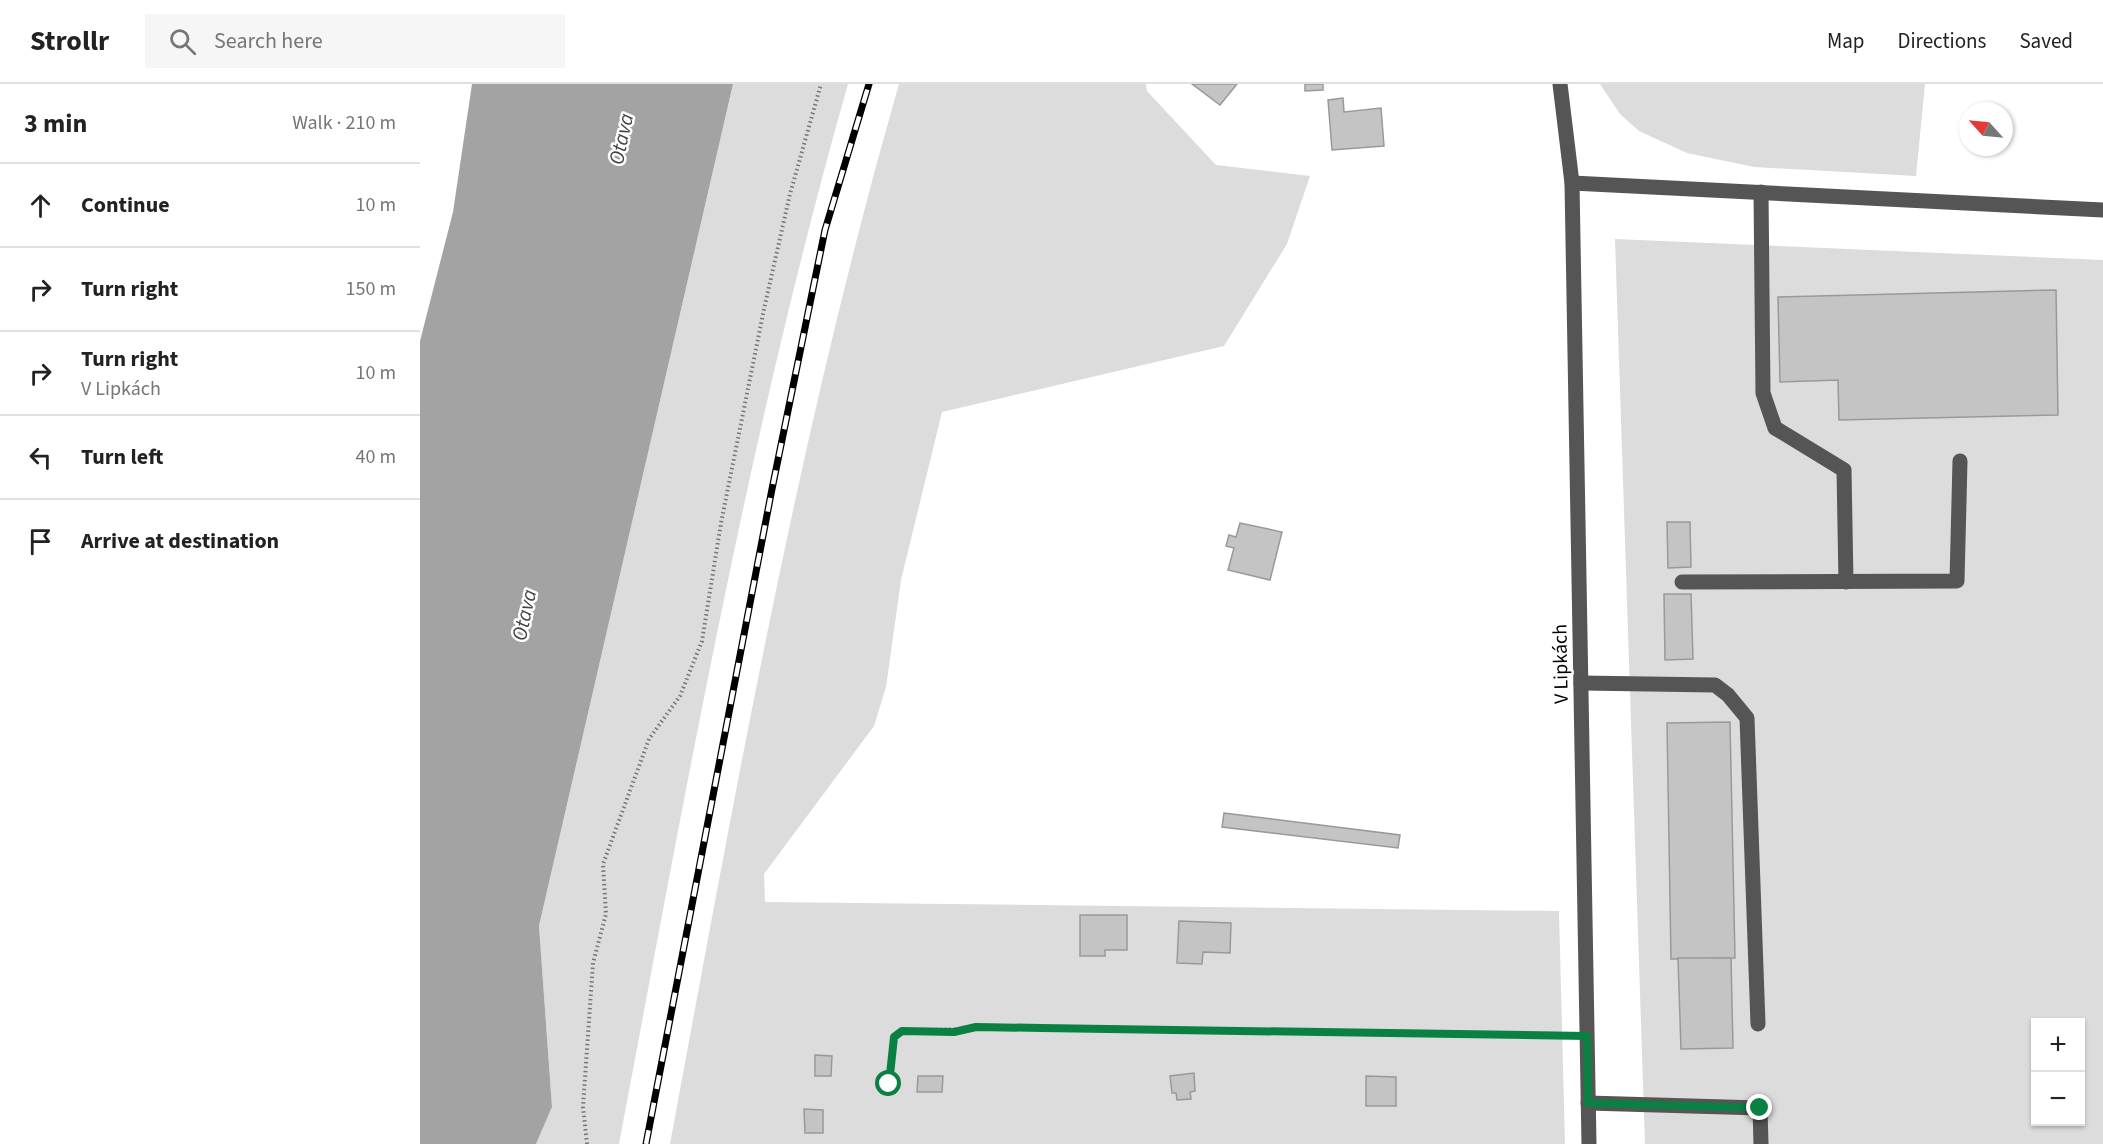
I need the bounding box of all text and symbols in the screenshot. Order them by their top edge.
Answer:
search box [145,14,565,68]
text: Strollr [30,21,109,61]
icon: search [166,25,199,58]
text: Search here [214,25,323,57]
text: Map [1827,26,1865,56]
text: Directions [1898,26,1986,56]
text: Saved [2019,26,2073,56]
north arrow [1959,102,2013,156]
text: 3 min [24,105,87,142]
text: Walk · 210 m [292,109,396,137]
water label: Otava [601,111,641,167]
icon: ahead [24,189,57,222]
text: Continue [81,189,170,221]
text: 10 m [356,191,396,219]
icon: right [24,273,57,306]
text: Turn right [81,273,178,305]
text: 150 m [346,275,396,303]
text: Turn right [81,343,178,375]
icon: right [24,357,57,390]
text: 10 m [356,359,396,387]
text: V Lipkách [81,375,161,403]
icon: left [24,441,57,474]
text: Turn left [81,441,163,473]
text: 40 m [356,443,396,471]
icon: arrive [24,525,57,558]
text: Arrive at destination [81,525,279,557]
water label: Otava [504,587,544,643]
street label: V Lipkách [1546,624,1576,704]
map controls [2031,1018,2085,1126]
button: + [2031,1018,2085,1072]
route start [875,1070,901,1096]
button: − [2031,1072,2085,1126]
route end [1746,1094,1772,1120]

